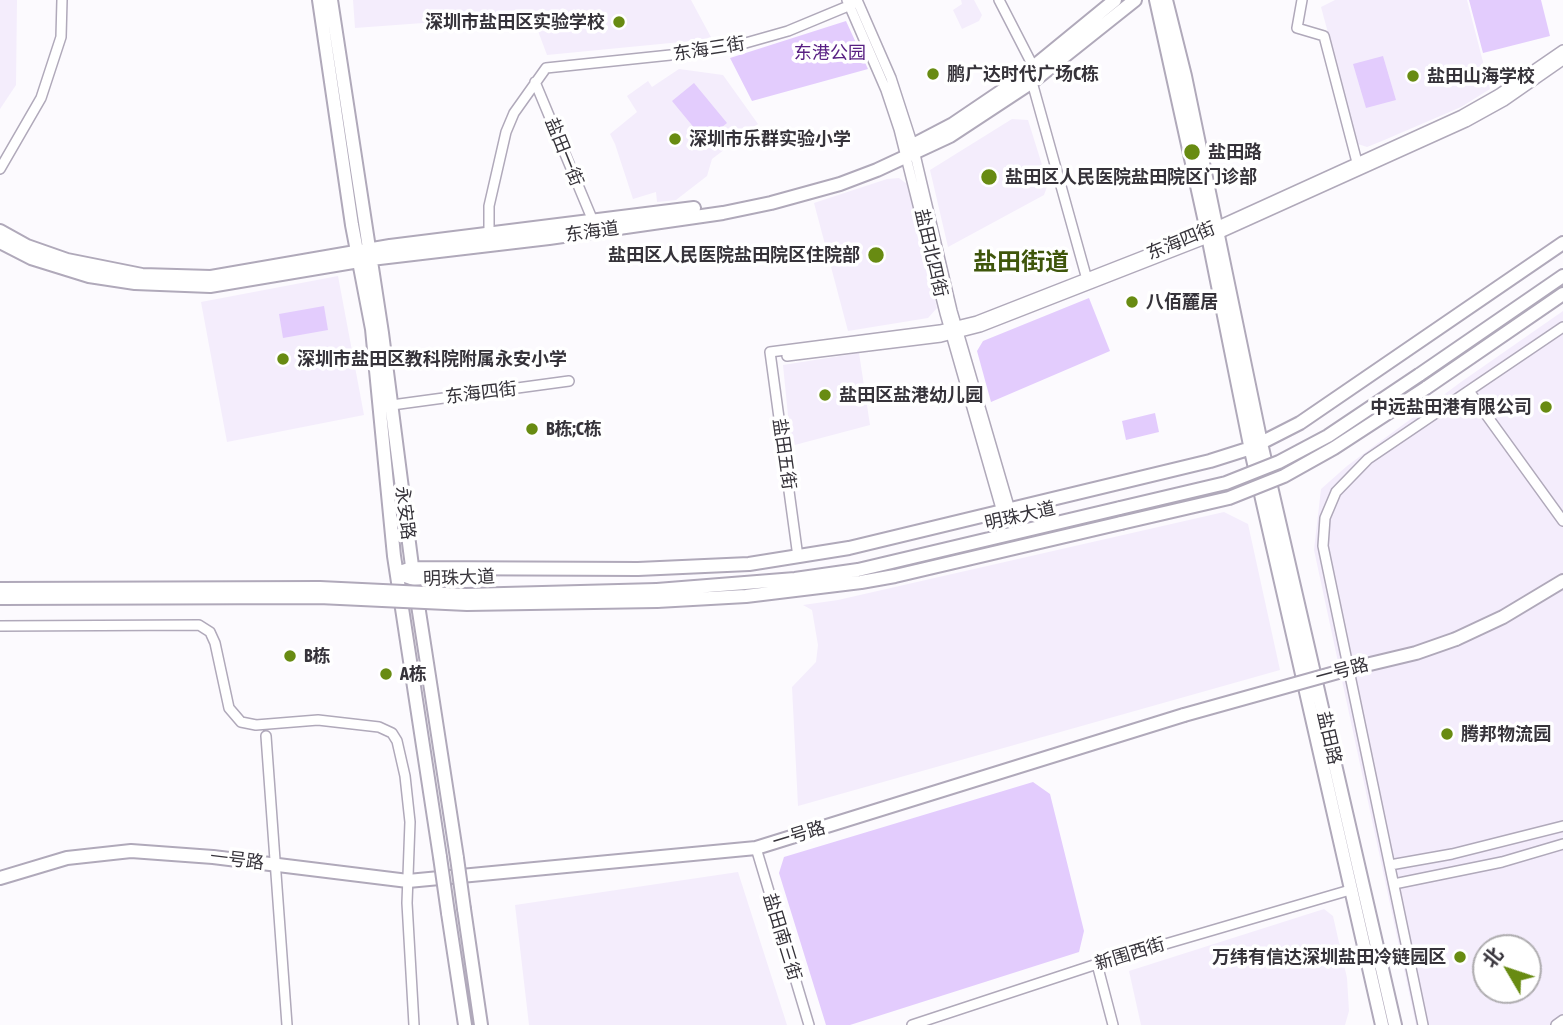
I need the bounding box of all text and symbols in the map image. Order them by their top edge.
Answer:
place label: 深圳市盐田区实验学校 [425,11,605,33]
marker: 深圳市盐田区实验学校 [611,14,627,30]
street label: 东海三街 [672,33,746,65]
park label: 东港公园 [794,42,866,64]
place label: 鹏广达时代广场C栋 [947,63,1099,85]
place label: 盐田山海学校 [1427,65,1535,87]
marker: 鹏广达时代广场C栋 [925,66,941,82]
marker: 盐田山海学校 [1405,68,1421,84]
street label: 盐田一街 [541,115,587,189]
place label: 深圳市乐群实验小学 [689,128,851,150]
marker: 深圳市乐群实验小学 [667,131,683,147]
place label: 盐田路 [1208,141,1262,163]
marker: 盐田路 [1182,142,1202,162]
place label: 盐田区人民医院盐田院区门诊部 [1005,166,1257,188]
marker: 盐田区人民医院盐田院区门诊部 [979,167,999,187]
street label: 盐田北四街 [910,207,952,299]
street label: 东海道 [564,218,620,246]
street label: 东海四街 [1144,218,1218,264]
place label: 盐田区人民医院盐田院区住院部 [608,244,860,266]
marker: 盐田区人民医院盐田院区住院部 [866,245,886,265]
district label: 盐田街道 [973,248,1069,276]
place label: 八佰麓居 [1146,291,1218,313]
marker: 八佰麓居 [1124,294,1140,310]
place label: 深圳市盐田区教科院附属永安小学 [297,348,567,370]
marker: 深圳市盐田区教科院附属永安小学 [275,351,291,367]
street label: 东海四街 [444,378,518,408]
place label: 盐田区盐港幼儿园 [839,384,983,406]
marker: 盐田区盐港幼儿园 [817,387,833,403]
place label: 中远盐田港有限公司 [1370,396,1532,418]
marker: 中远盐田港有限公司 [1538,399,1554,415]
street label: 盐田五街 [768,417,800,491]
place label: B栋;C栋 [546,418,602,440]
marker: B栋;C栋 [524,421,540,437]
street label: 永安路 [391,485,419,541]
street label: 明珠大道 [982,497,1058,535]
street label: 明珠大道 [423,566,495,590]
place label: B栋 [304,645,331,667]
marker: B栋 [282,648,298,664]
street label: 一号路 [1313,654,1371,688]
place label: A栋 [400,663,427,685]
marker: A栋 [378,666,394,682]
street label: 盐田路 [1312,709,1346,767]
place label: 腾邦物流园 [1461,723,1551,745]
marker: 腾邦物流园 [1439,726,1455,742]
street label: 一号路 [770,817,828,853]
street label: 一号路 [209,846,265,874]
street label: 盐田南三街 [759,891,805,983]
street label: 新围西街 [1092,933,1168,975]
north arrow [1472,934,1542,1004]
text: 北 [1478,943,1507,971]
place label: 万纬有信达深圳盐田冷链园区 [1212,946,1446,968]
marker: 万纬有信达深圳盐田冷链园区 [1452,949,1468,965]

